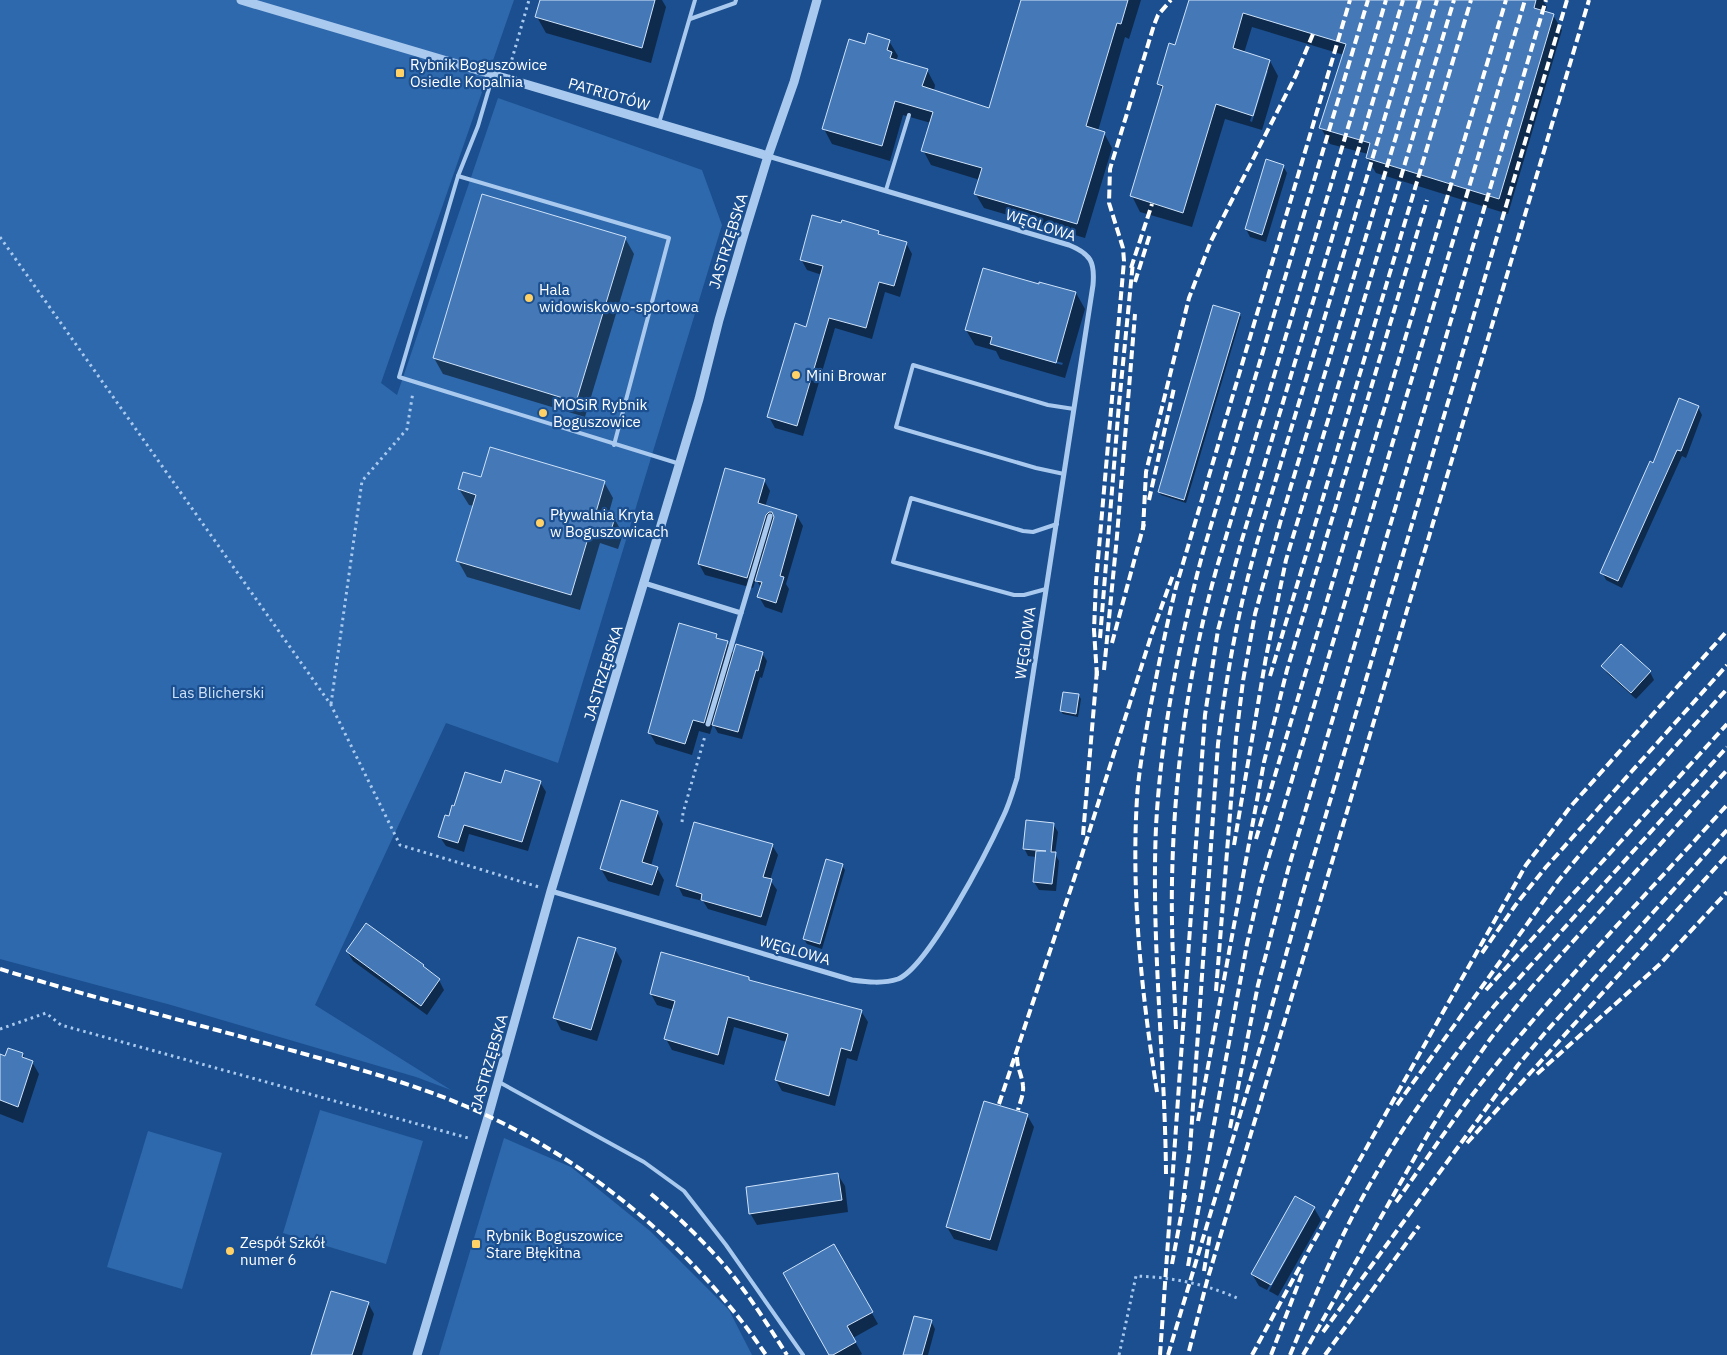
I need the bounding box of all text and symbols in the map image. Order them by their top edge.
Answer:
place label: Rybnik Boguszowice Osiedle Kopalnia [410,55,547,91]
marker: Rybnik Boguszowice Osiedle Kopalnia [394,67,406,79]
street label: PATRIOTÓW [566,73,653,115]
street label: JASTRZĘBSKA [704,191,752,291]
street label: WĘGLOWA [1003,205,1079,245]
place label: Hala widowiskowo-sportowa [539,280,699,316]
marker: Hala widowiskowo-sportowa [523,292,535,304]
place label: Mini Browar [806,366,887,385]
marker: Mini Browar [790,369,802,381]
place label: MOSiR Rybnik Boguszowice [553,395,647,431]
marker: MOSiR Rybnik Boguszowice [537,407,549,419]
place label: Pływalnia Kryta w Boguszowicach [550,505,669,541]
marker: Pływalnia Kryta w Boguszowicach [534,517,546,529]
street label: WĘGLOWA [1011,605,1040,681]
street label: JASTRZĘBSKA [579,623,627,723]
park label: Las Blicherski [172,683,264,702]
street label: WĘGLOWA [757,931,833,969]
street label: JASTRZĘBSKA [466,1011,512,1112]
place label: Rybnik Boguszowice Stare Błękitna [486,1226,623,1262]
place label: Zespół Szkół numer 6 [240,1233,326,1269]
marker: Rybnik Boguszowice Stare Błękitna [470,1238,482,1250]
marker: Zespół Szkół numer 6 [224,1245,236,1257]

